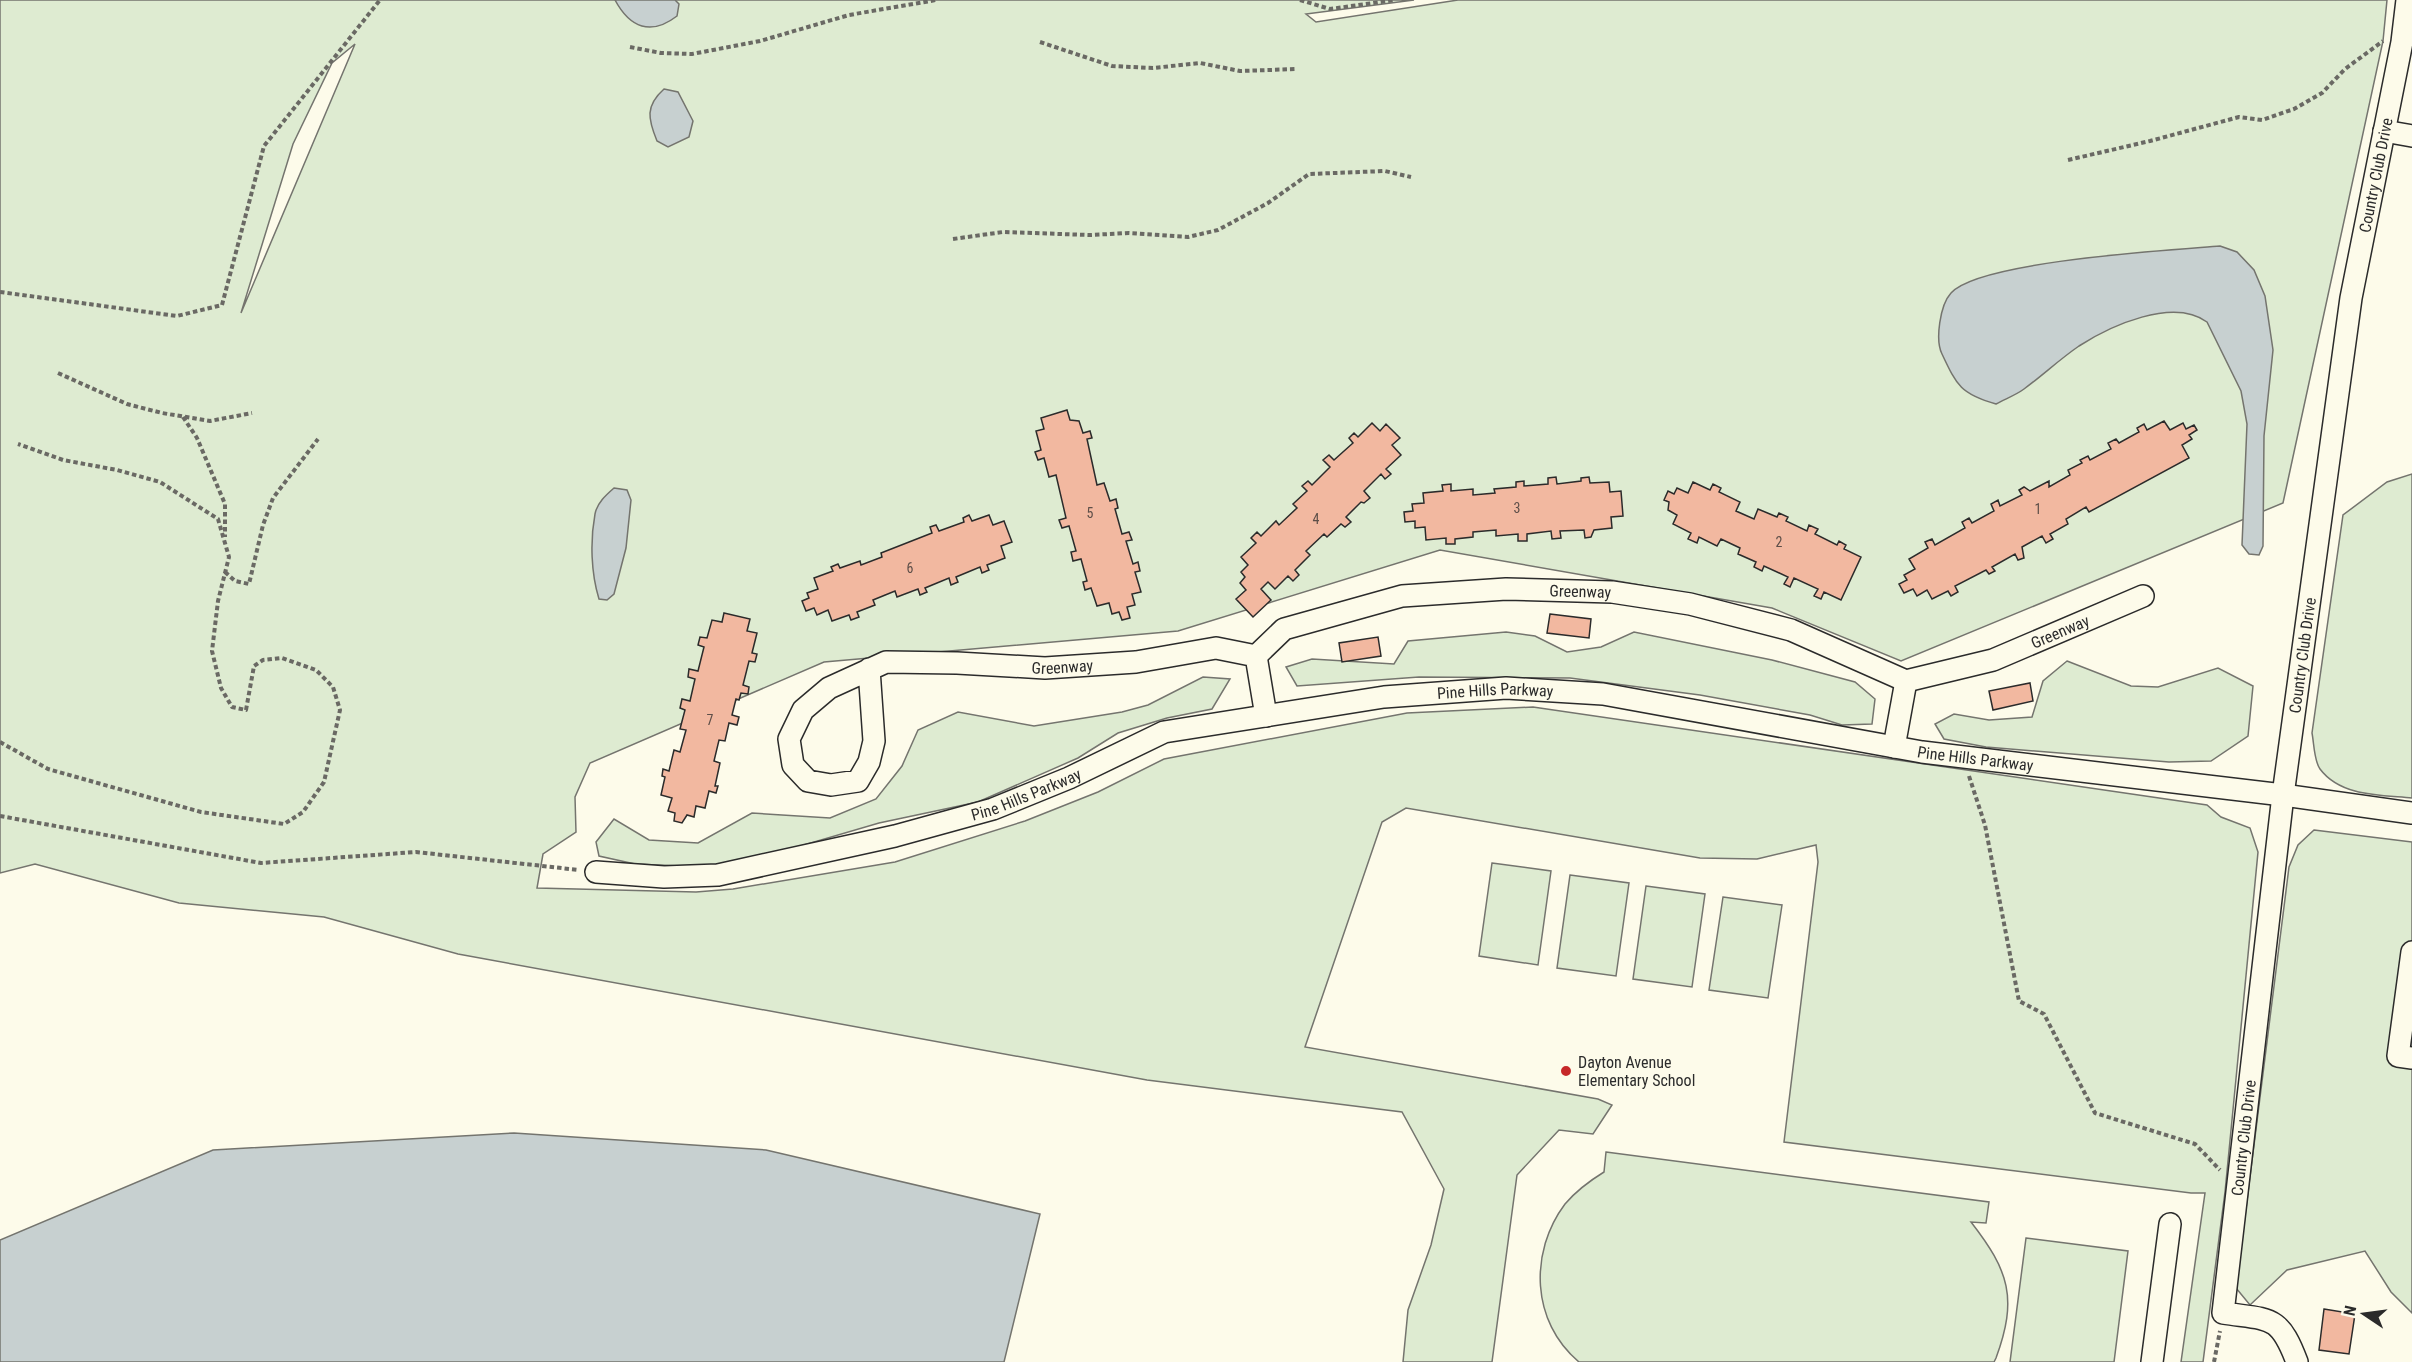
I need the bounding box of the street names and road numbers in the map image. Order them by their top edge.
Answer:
street label: Country Club Drive [2355,116,2396,234]
street label: Greenway [1549,581,1612,601]
street label: Country Club Drive [2285,596,2319,714]
street label: Greenway [2028,610,2092,652]
street label: Greenway [1031,655,1094,678]
street label: Pine Hills Parkway [1436,678,1554,703]
street label: Pine Hills Parkway [1916,742,2035,775]
street label: Pine Hills Parkway [969,764,1084,824]
street label: Country Club Drive [2227,1079,2259,1197]

